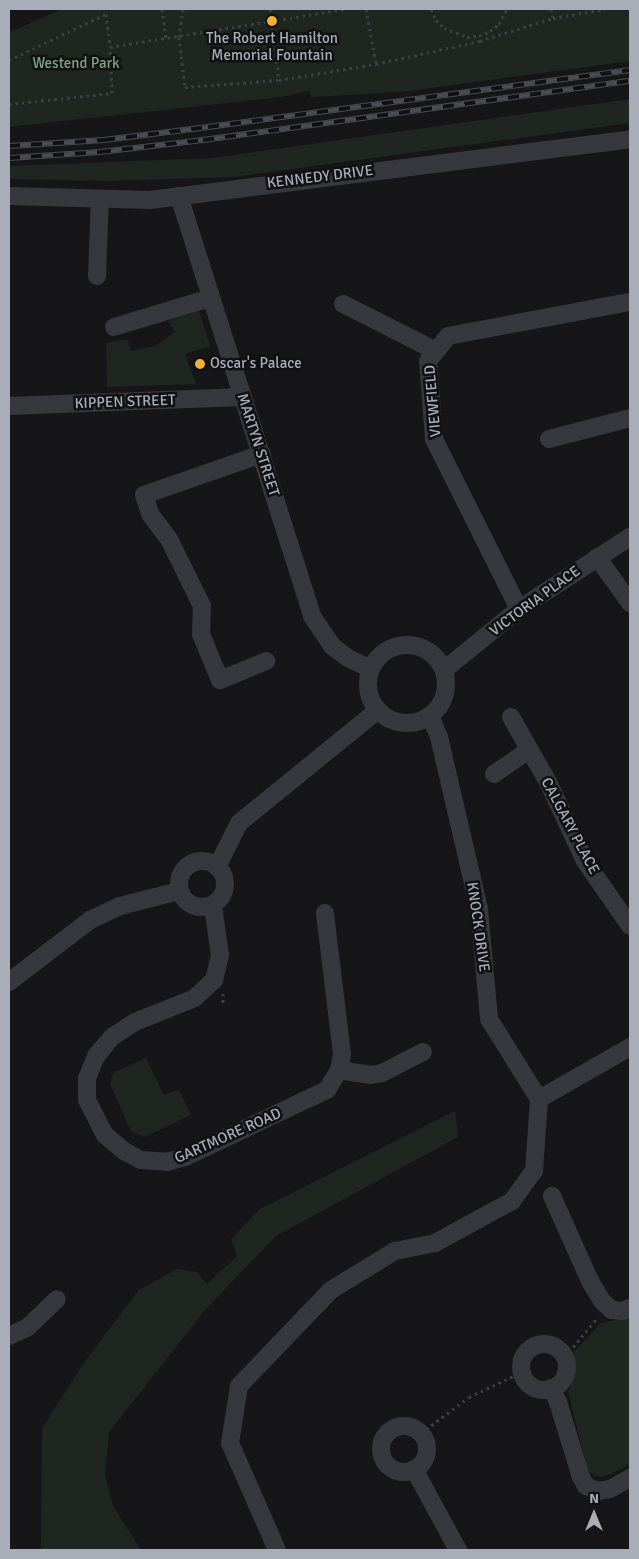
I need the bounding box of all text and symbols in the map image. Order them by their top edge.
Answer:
marker: The Robert Hamilton Memorial Fountain [266,15,278,27]
place label: The Robert Hamilton Memorial Fountain [206,29,338,64]
park label: Westend Park [32,55,120,73]
street label: KENNEDY DRIVE [266,162,374,192]
place label: Oscar's Palace [210,355,302,373]
marker: Oscar's Palace [194,358,206,370]
street label: VIEWFIELD [421,364,445,438]
street label: KIPPEN STREET [74,391,176,413]
street label: MARTYN STREET [233,391,283,499]
street label: VICTORIA PLACE [486,562,584,640]
street label: CALGARY PLACE [537,775,603,877]
street label: KNOCK DRIVE [463,881,493,973]
street label: GARTMORE ROAD [172,1104,284,1168]
north arrow [569,1489,619,1539]
text: N [589,1490,599,1507]

